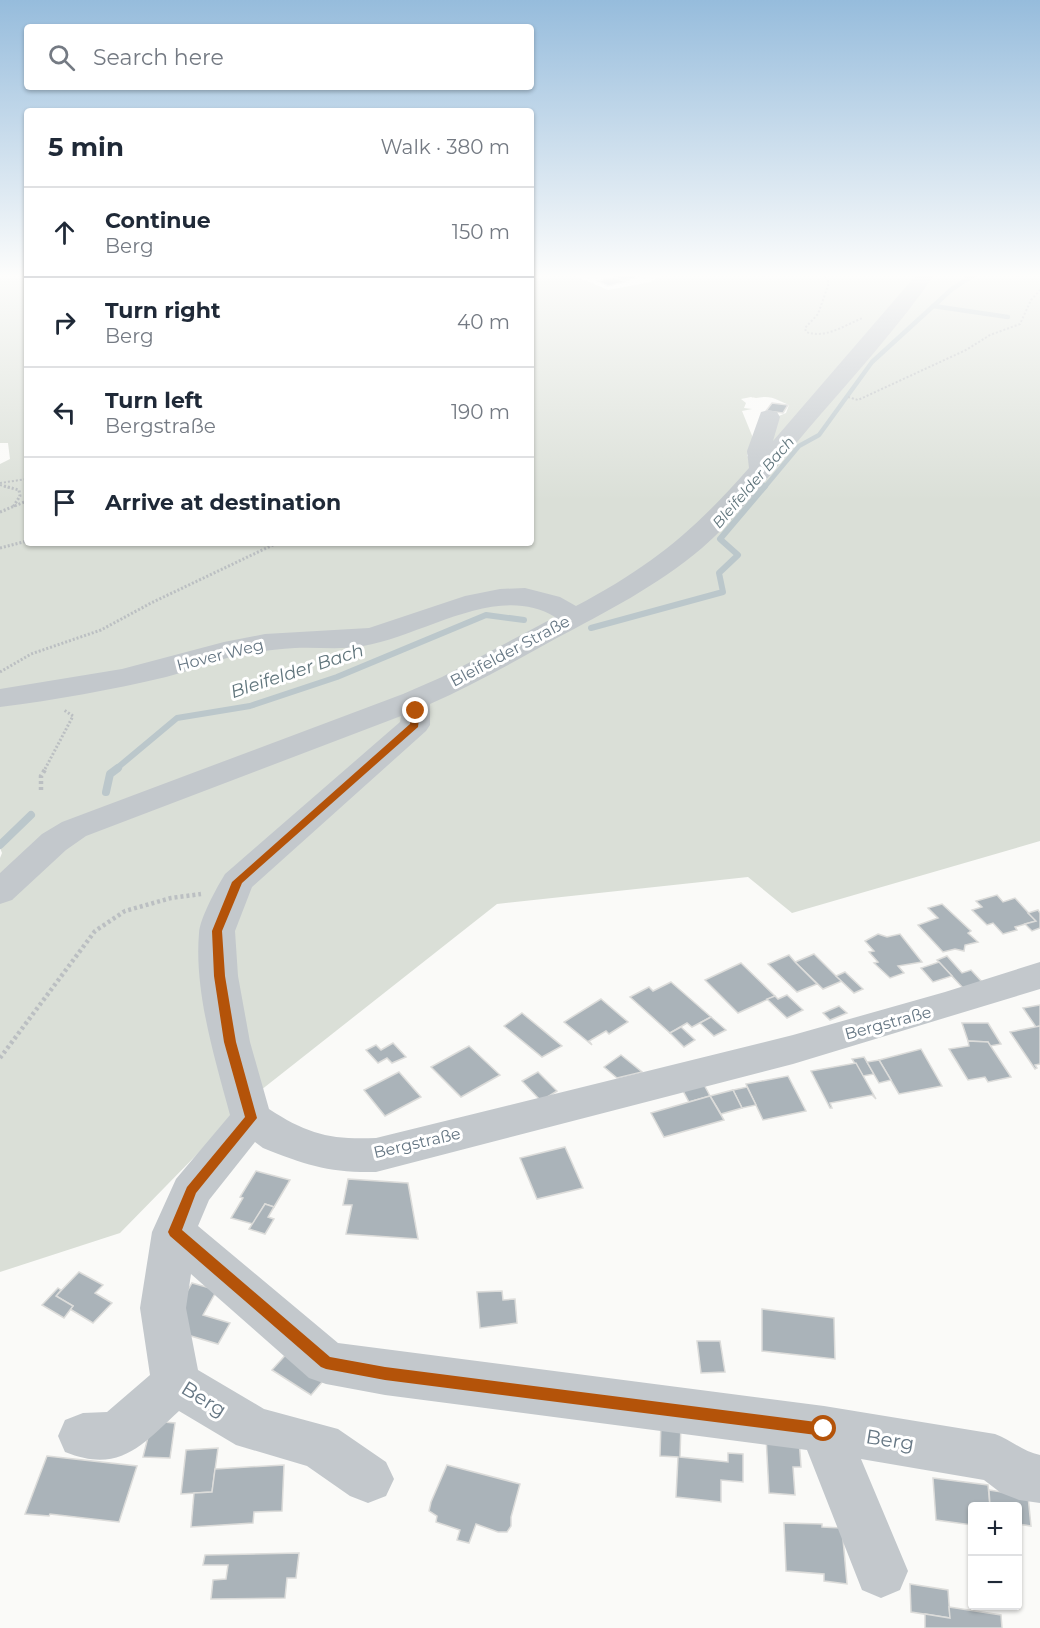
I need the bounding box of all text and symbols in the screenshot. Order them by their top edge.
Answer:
search box [24,24,534,90]
icon: search [45,41,78,74]
text: Search here [93,44,224,71]
text: 5 min [48,131,124,163]
text: Walk · 380 m [380,135,510,159]
text: Continue [105,207,211,234]
icon: ahead [48,216,81,249]
text: 150 m [452,220,510,244]
text: Berg [105,234,154,258]
text: Turn right [105,297,220,324]
icon: right [48,306,81,339]
text: 40 m [457,310,510,334]
text: Berg [105,324,154,348]
text: Turn left [105,387,203,414]
icon: left [48,396,81,429]
text: 190 m [451,400,510,424]
text: Bergstraße [105,414,216,438]
water label: Bleifelder Bach [708,432,798,532]
icon: arrive [48,486,81,519]
text: Arrive at destination [105,489,341,516]
street label: Bleifelder Straße [447,611,573,691]
street label: Hover Weg [175,635,265,675]
water label: Bleifelder Bach [228,639,366,703]
route end [402,697,428,723]
street label: Bergstraße [843,1002,933,1044]
street label: Bergstraße [372,1124,462,1162]
street label: Berg [177,1376,231,1422]
route start [810,1415,836,1441]
street label: Berg [864,1424,916,1456]
map controls [968,1502,1022,1610]
button: + [968,1502,1022,1556]
button: − [968,1556,1022,1610]

